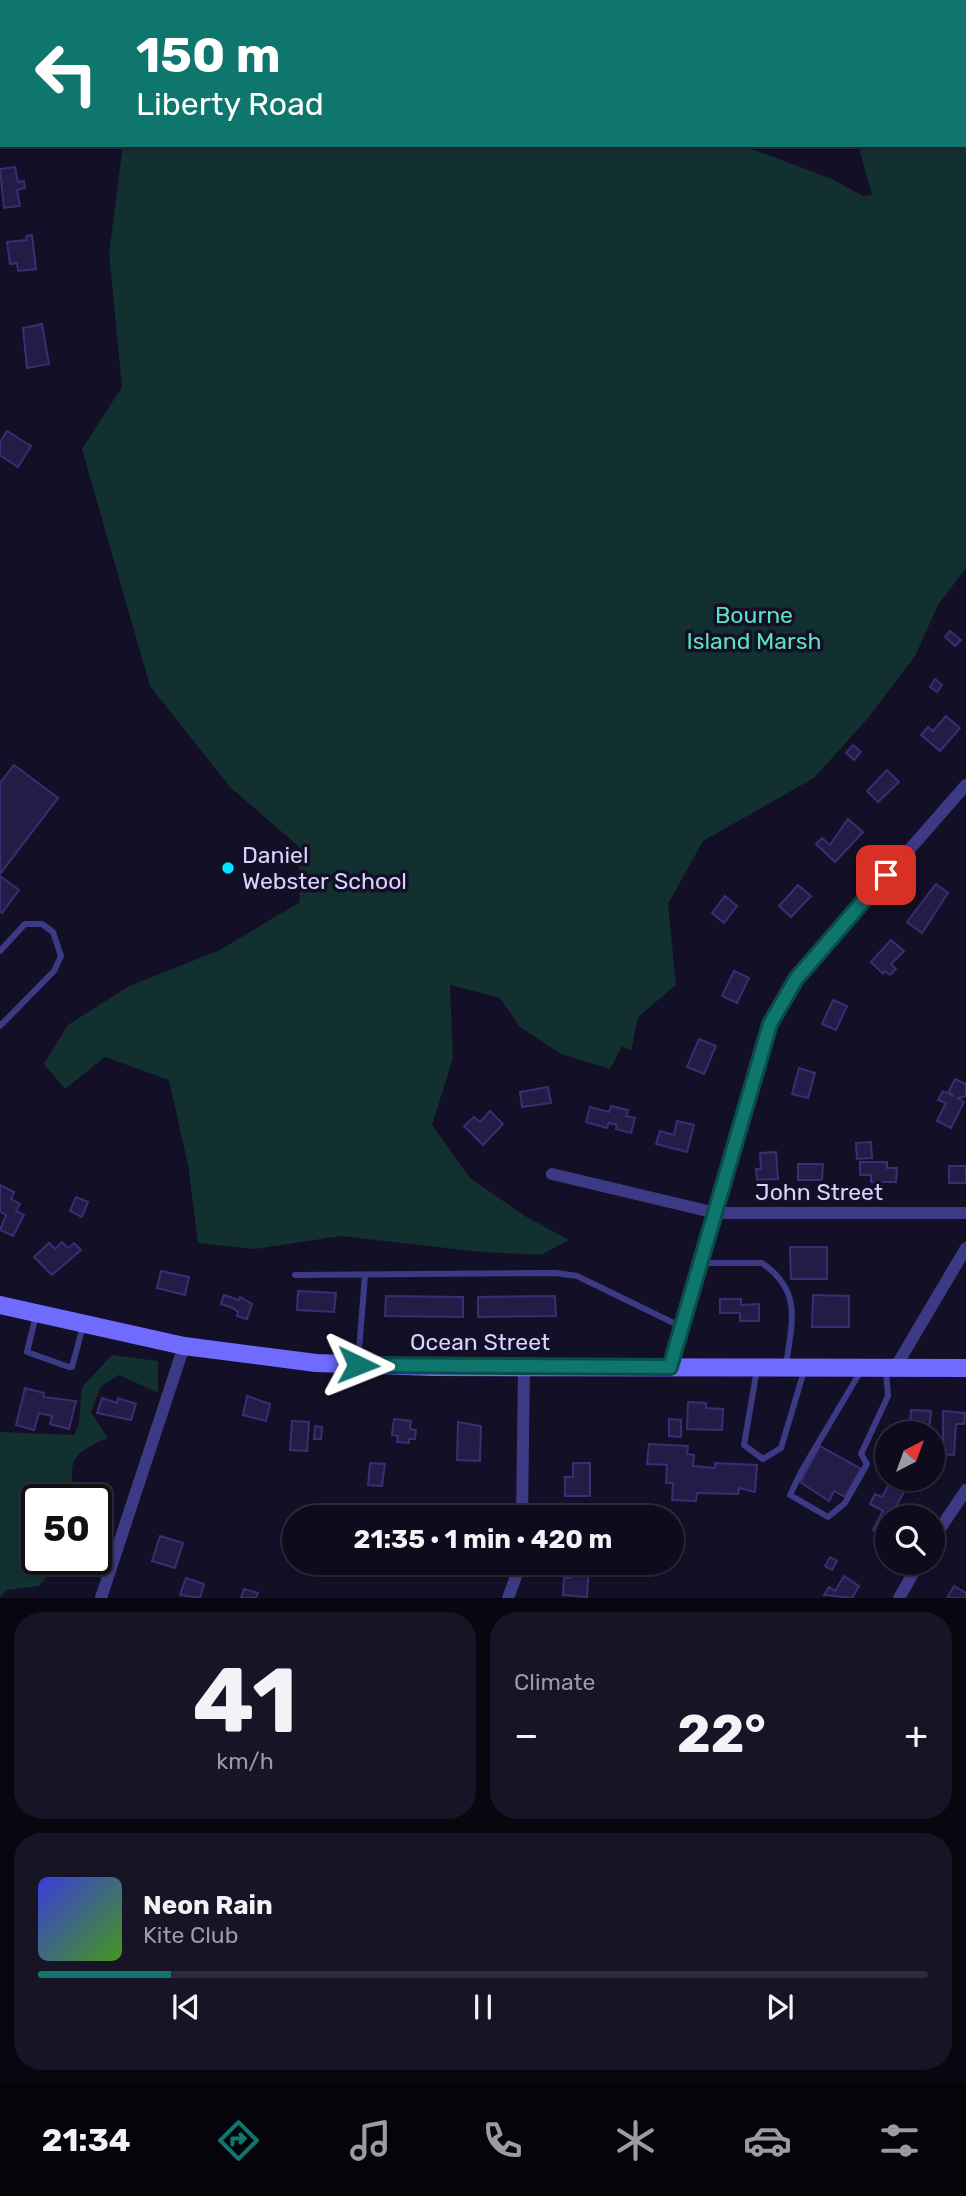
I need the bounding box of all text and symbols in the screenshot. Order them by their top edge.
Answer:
text: 150 m [136,26,281,84]
icon: left [21,28,112,119]
text: Liberty Road [136,85,324,123]
park label: Bourne Island Marsh [687,601,822,655]
place label: Daniel Webster School [242,841,407,895]
pin [856,845,916,905]
icon: arrive [867,856,905,894]
marker: Daniel Webster School [220,860,236,876]
street label: John Street [755,1178,883,1206]
position arrow [321,1328,395,1402]
street label: Ocean Street [410,1328,550,1356]
north arrow [875,1421,945,1491]
map controls [875,1421,945,1575]
speed limit sign: 50 [21,1484,112,1575]
button: search [875,1505,945,1575]
text: 21:35 · 1 min · 420 m [354,1524,612,1555]
text: 41 [192,1647,298,1755]
text: Climate [514,1668,595,1696]
text: 22° [677,1703,766,1765]
text: − [514,1712,539,1758]
text: + [904,1712,928,1758]
text: km/h [216,1747,274,1775]
text: Neon Rain [143,1890,273,1921]
text: Kite Club [143,1921,238,1949]
icon: previous [167,1988,205,2026]
icon: pause [464,1988,502,2026]
icon: next [761,1988,799,2026]
icon: directions [214,2116,263,2165]
icon: music [346,2116,395,2165]
icon: phone [478,2116,527,2165]
icon: climate [611,2116,660,2165]
icon: car [743,2116,792,2165]
icon: filters [875,2116,924,2165]
text: 21:34 [42,2121,131,2159]

